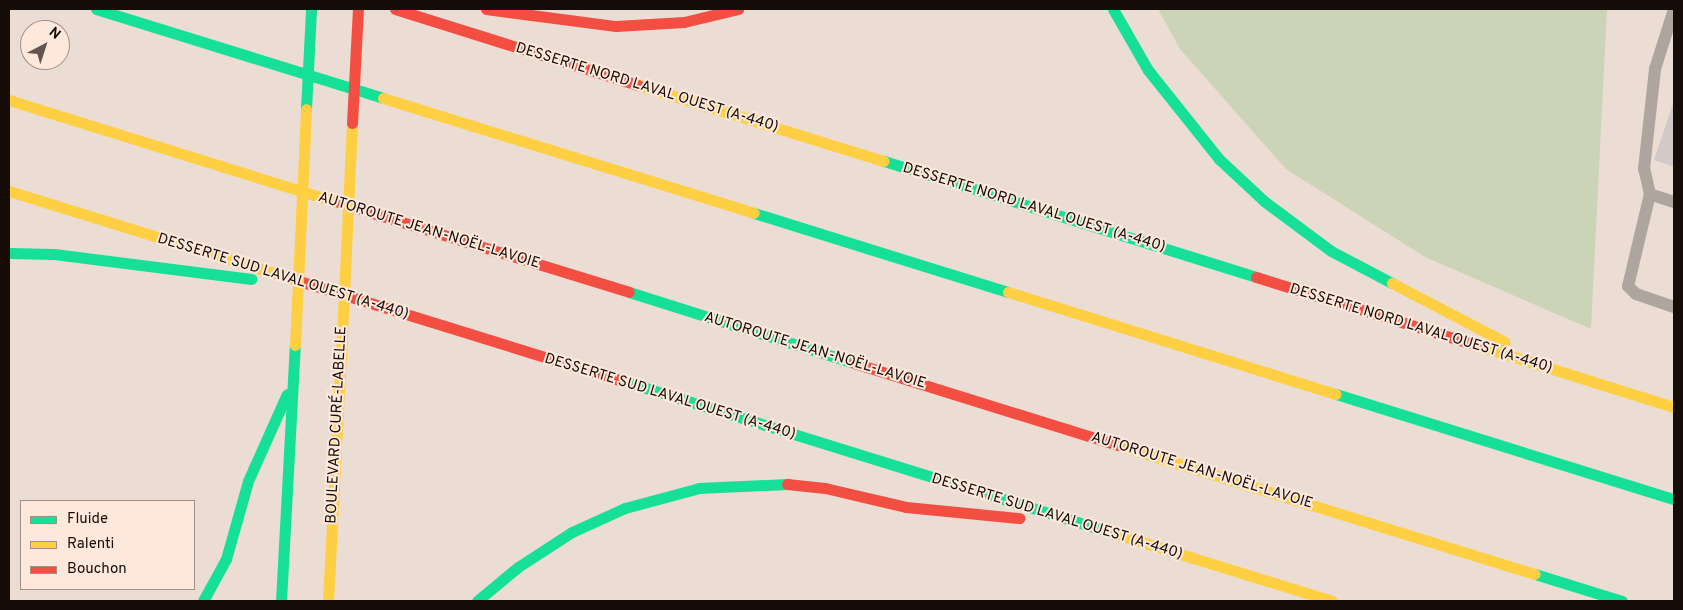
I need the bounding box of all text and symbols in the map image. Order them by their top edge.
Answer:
north arrow [20,20,70,70]
text: N [45,24,64,44]
street label: DESSERTE NORD LAVAL OUEST (A-440) [513,39,781,137]
street label: DESSERTE NORD LAVAL OUEST (A-440) [900,159,1168,257]
street label: AUTOROUTE JEAN-NOËL-LAVOIE [316,189,542,273]
street label: DESSERTE SUD LAVAL OUEST (A-440) [155,230,411,324]
street label: DESSERTE NORD LAVAL OUEST (A-440) [1287,280,1555,378]
street label: AUTOROUTE JEAN-NOËL-LAVOIE [702,309,928,393]
street label: BOULEVARD CURÉ-LABELLE [323,326,351,524]
street label: DESSERTE SUD LAVAL OUEST (A-440) [542,350,798,444]
street label: AUTOROUTE JEAN-NOËL-LAVOIE [1089,429,1315,513]
street label: DESSERTE SUD LAVAL OUEST (A-440) [929,470,1185,564]
legend [20,500,195,590]
text: Fluide [67,510,108,529]
text: Ralenti [67,535,114,554]
text: Bouchon [67,560,127,579]

